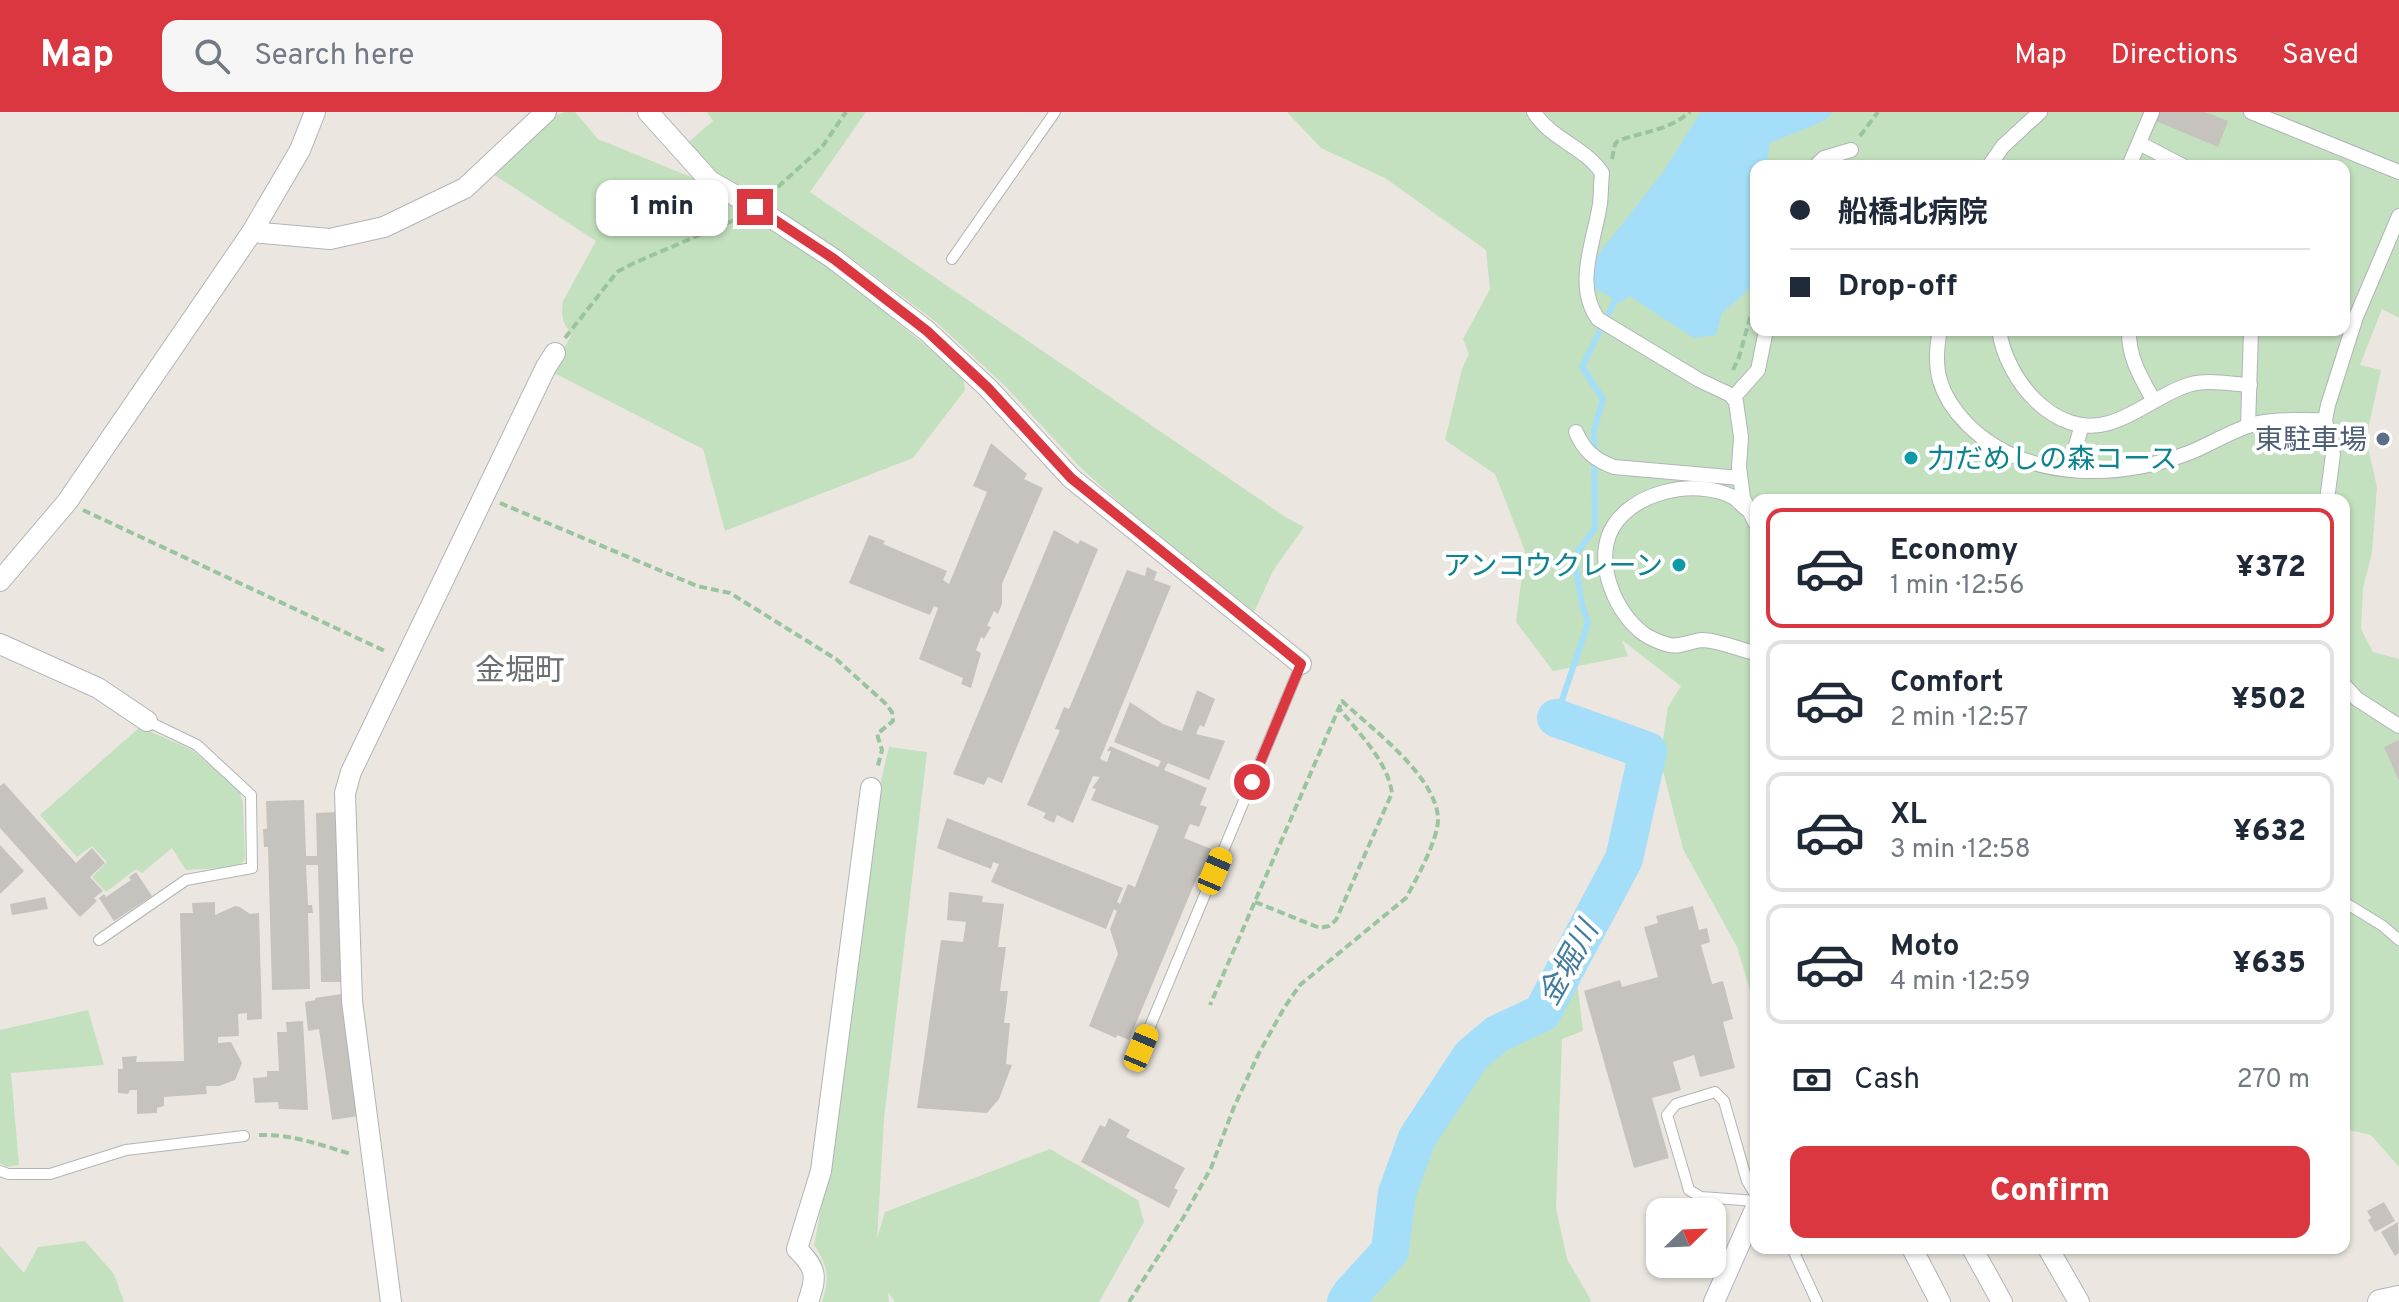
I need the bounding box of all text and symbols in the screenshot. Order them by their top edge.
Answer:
search box [162,20,722,92]
text: Map [40,32,114,81]
icon: search [190,34,234,78]
text: Search here [254,38,414,75]
text: Map [2014,38,2067,74]
text: Directions [2111,38,2238,74]
text: Saved [2282,38,2359,74]
callout: 1 min [595,179,727,235]
route end [737,189,773,225]
text: 1 min [630,191,694,224]
text: 船橋北病院 [1838,196,1988,233]
text: Drop-off [1838,269,1957,306]
place label: 東駐車場 [2255,424,2367,460]
marker: 東駐車場 [2374,430,2392,448]
place label: 力だめしの森コース [1927,443,2178,479]
marker: 力だめしの森コース [1902,449,1920,467]
icon: car [1794,532,1866,604]
text: Economy [1890,533,2018,570]
place label: アンコウクレーン [1443,550,1663,586]
text: ¥372 [2236,550,2306,587]
marker: アンコウクレーン [1670,556,1688,574]
text: 1 min · 12:56 [1890,570,2024,603]
district label: 金堀町 [475,654,565,691]
icon: car [1794,664,1866,736]
text: Comfort [1890,665,2003,702]
text: ¥502 [2231,682,2306,719]
text: 2 min · 12:57 [1890,702,2028,735]
route start [1234,764,1270,800]
icon: car [1794,796,1866,868]
text: XL [1890,797,1927,834]
text: ¥632 [2233,814,2306,851]
text: 3 min · 12:58 [1890,834,2031,867]
car [1195,844,1235,898]
water label: 金堀川 [1532,913,1610,1013]
icon: car [1794,928,1866,1000]
text: Moto [1890,929,1960,966]
text: ¥635 [2233,946,2306,983]
text: 4 min · 12:59 [1890,966,2031,999]
car [1121,1021,1161,1075]
icon: cash [1790,1058,1834,1102]
text: Cash [1854,1062,1920,1099]
text: 270 m [2237,1064,2310,1097]
button: Confirm [1790,1146,2310,1238]
north arrow [1646,1198,1726,1278]
map controls [1646,1198,1726,1278]

